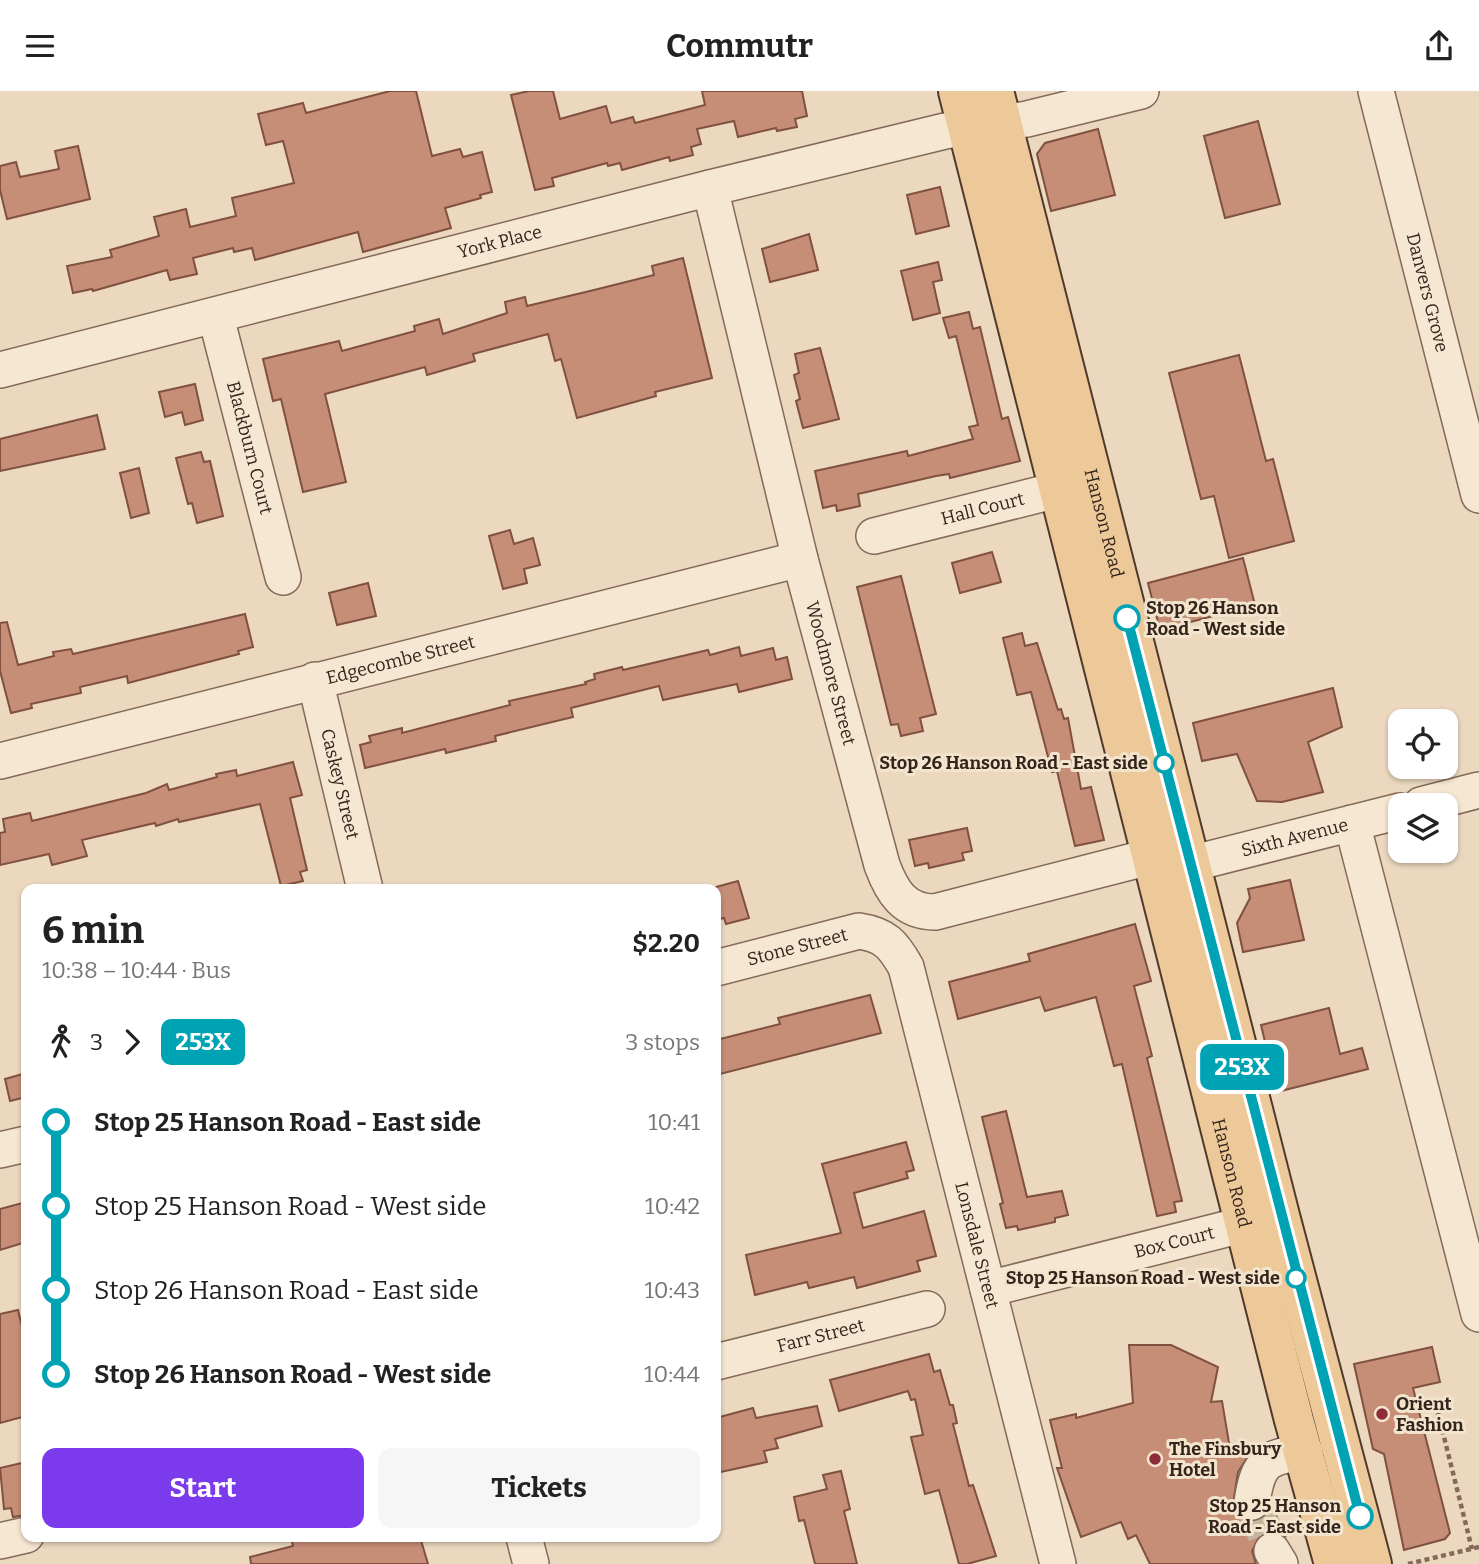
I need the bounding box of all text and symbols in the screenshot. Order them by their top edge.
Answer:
icon: menu [21,27,59,65]
text: Commutr [666,27,813,65]
icon: share [1420,27,1458,65]
street label: York Place [455,221,544,263]
street label: Danvers Grove [1402,231,1453,354]
street label: Blackburn Court [222,379,277,517]
street label: Hanson Road [1079,466,1128,580]
street label: Hall Court [939,488,1027,530]
place label: Stop 26 Hanson Road - West side [1146,597,1285,640]
street label: Woodmore Street [801,599,861,748]
marker: Stop 26 Hanson Road - West side [1114,605,1140,631]
street label: Edgecombe Street [324,630,478,689]
map controls [1388,709,1458,863]
button: locate [1388,709,1458,779]
street label: Caskey Street [316,727,364,842]
place label: Stop 26 Hanson Road - East side [879,752,1148,774]
marker: Stop 26 Hanson Road - East side [1154,753,1174,773]
button: layers [1388,793,1458,863]
street label: Sixth Avenue [1239,814,1350,862]
text: 6 min [42,907,144,953]
street label: Stone Street [745,923,850,971]
text: $2.20 [632,928,700,959]
text: 10:38 – 10:44 · Bus [42,956,231,984]
icon: walk [42,1023,80,1061]
icon: forward [113,1023,151,1061]
text: 3 [90,1028,103,1056]
text: 253X [175,1028,231,1056]
text: 3 stops [625,1028,700,1056]
line badge: 253X [1193,1044,1291,1090]
text: 253X [1214,1053,1270,1081]
text: Stop 25 Hanson Road - East side [94,1107,481,1138]
text: 10:41 [648,1108,700,1136]
street label: Hanson Road [1207,1116,1256,1230]
street label: Lonsdale Street [950,1180,1004,1311]
text: Stop 25 Hanson Road - West side [94,1191,486,1222]
text: 10:42 [645,1192,700,1220]
street label: Box Court [1132,1221,1217,1263]
place label: Stop 25 Hanson Road - West side [1006,1267,1280,1289]
marker: Stop 25 Hanson Road - West side [1286,1268,1306,1288]
text: Stop 26 Hanson Road - East side [94,1275,479,1306]
text: 10:43 [645,1276,700,1304]
street label: Farr Street [775,1314,867,1357]
text: Stop 26 Hanson Road - West side [94,1359,491,1390]
text: 10:44 [644,1360,700,1388]
place label: Orient Fashion [1396,1393,1464,1436]
marker: Orient Fashion [1374,1406,1390,1422]
place label: The Finsbury Hotel [1169,1438,1282,1481]
button: Start [42,1448,364,1528]
button: Tickets [378,1448,700,1528]
marker: The Finsbury Hotel [1147,1451,1163,1467]
place label: Stop 25 Hanson Road - East side [1208,1495,1341,1538]
marker: Stop 25 Hanson Road - East side [1347,1503,1373,1529]

